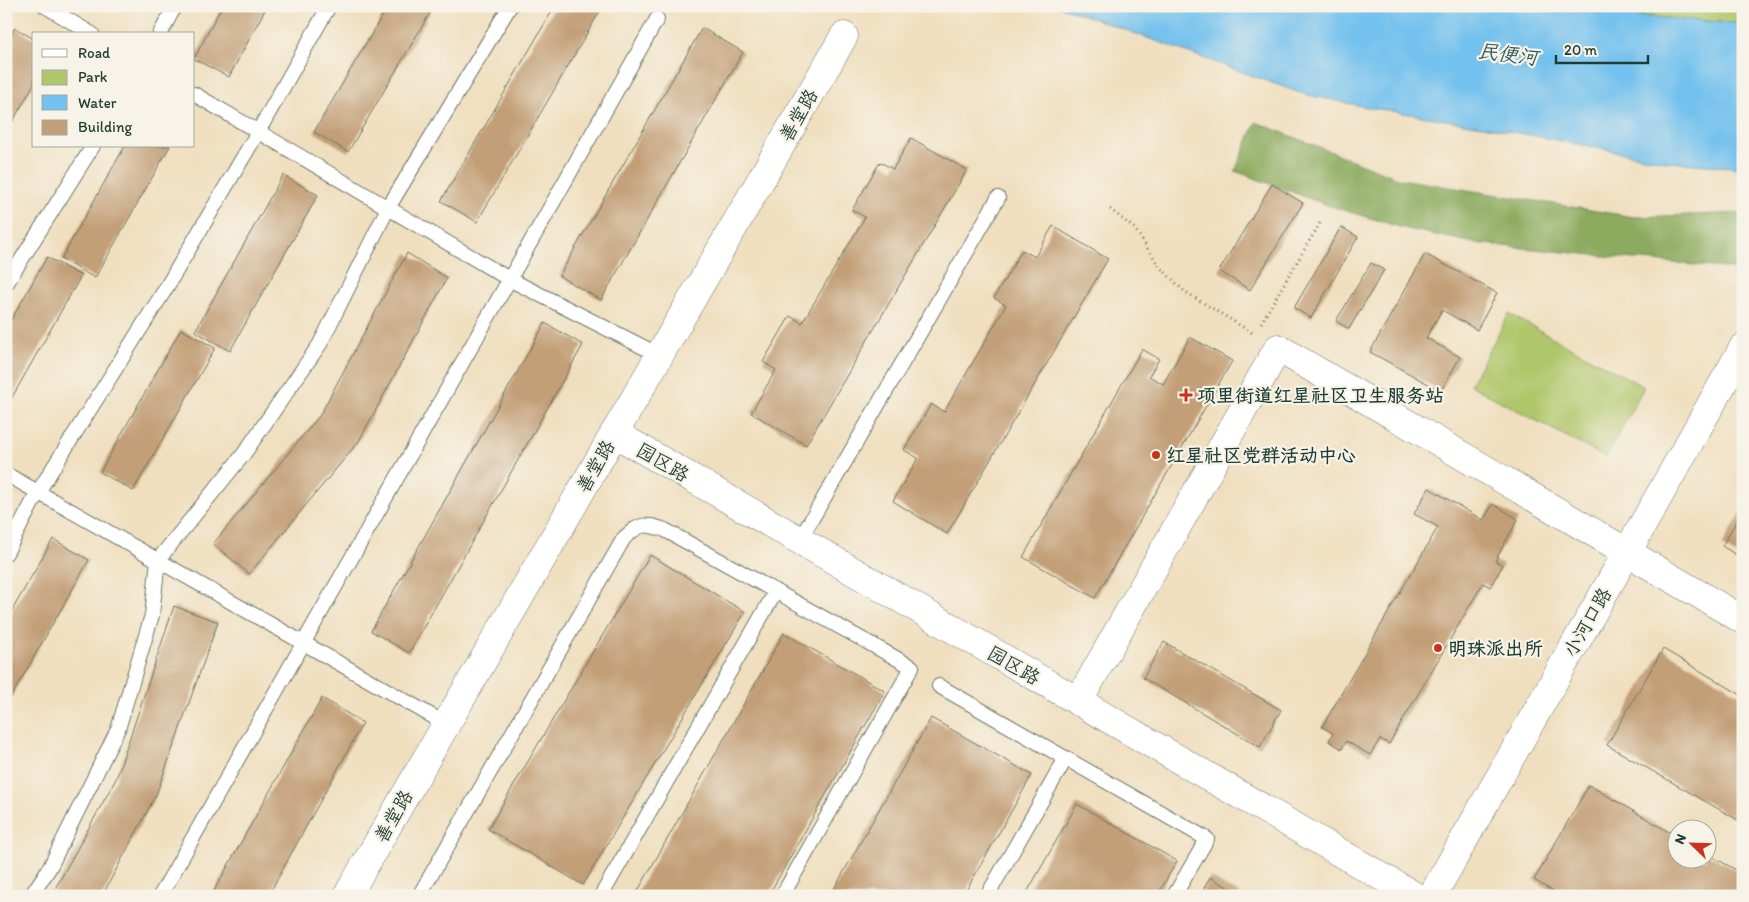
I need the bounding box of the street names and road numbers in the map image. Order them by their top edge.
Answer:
street label: 善堂路 [774,85,823,146]
street label: 善堂路 [571,436,620,497]
street label: 园区路 [632,438,693,487]
street label: 小河口路 [1558,584,1616,661]
street label: 园区路 [983,641,1044,690]
street label: 善堂路 [369,786,418,847]

